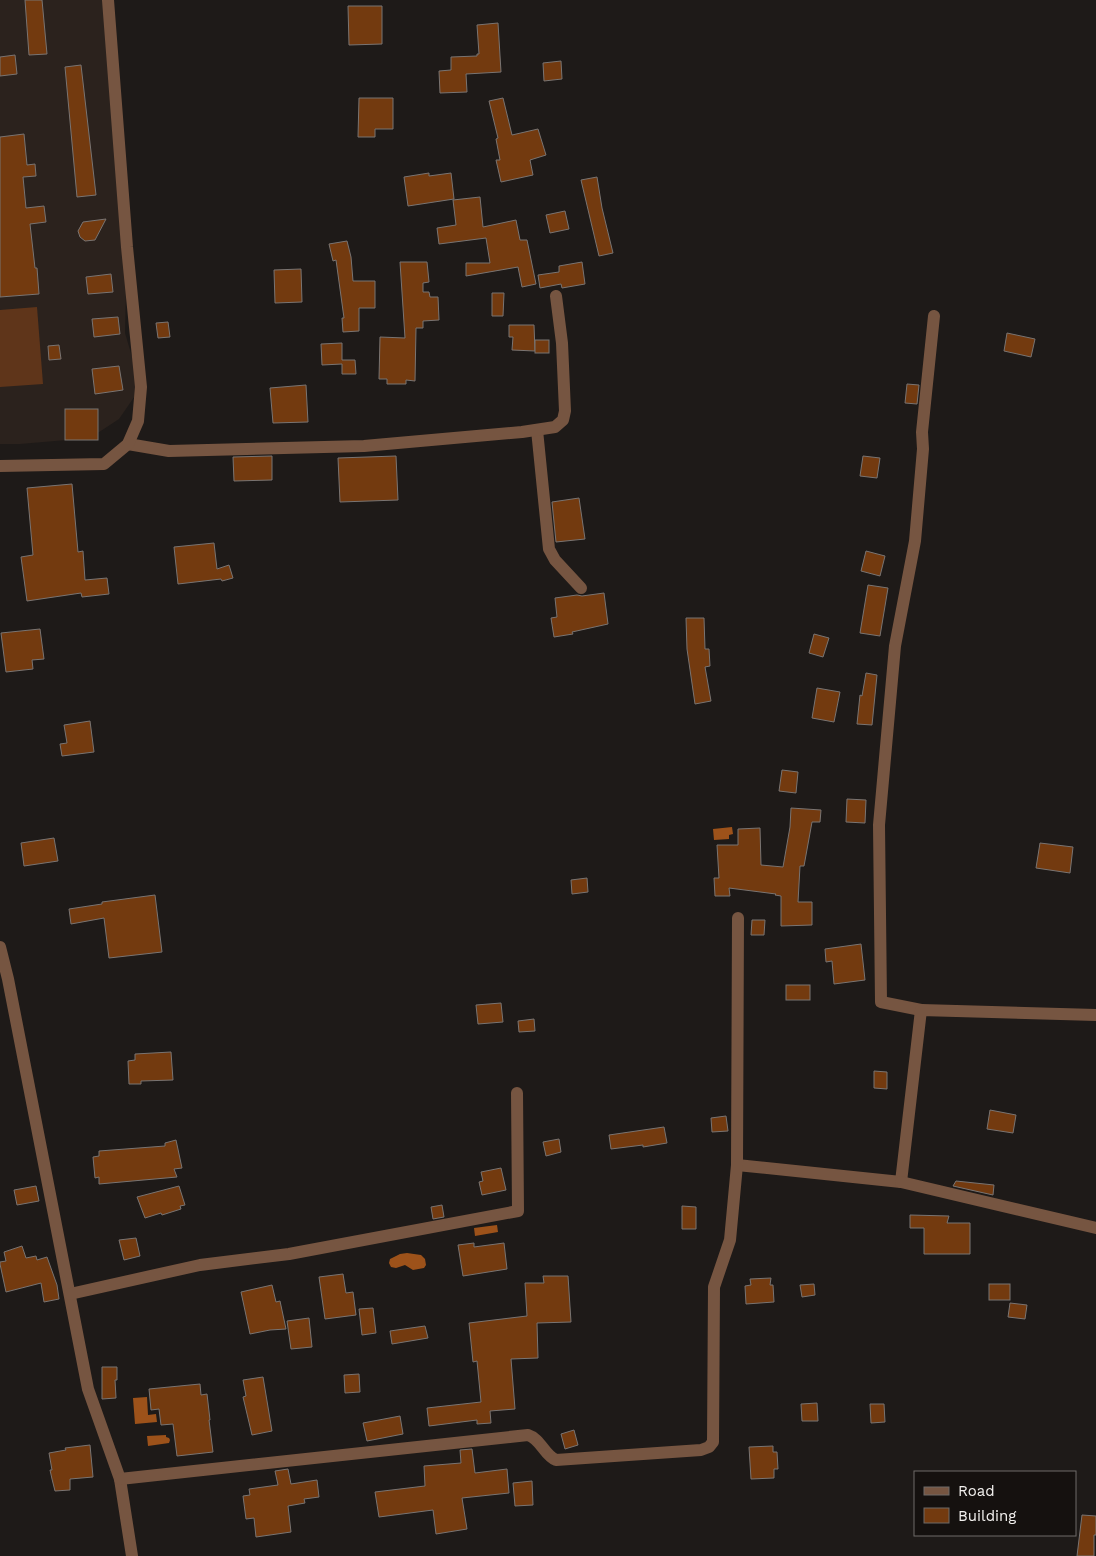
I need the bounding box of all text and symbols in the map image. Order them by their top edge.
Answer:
legend [914,1471,1076,1536]
text: Road [958,1482,995,1500]
text: Building [958,1507,1016,1525]

